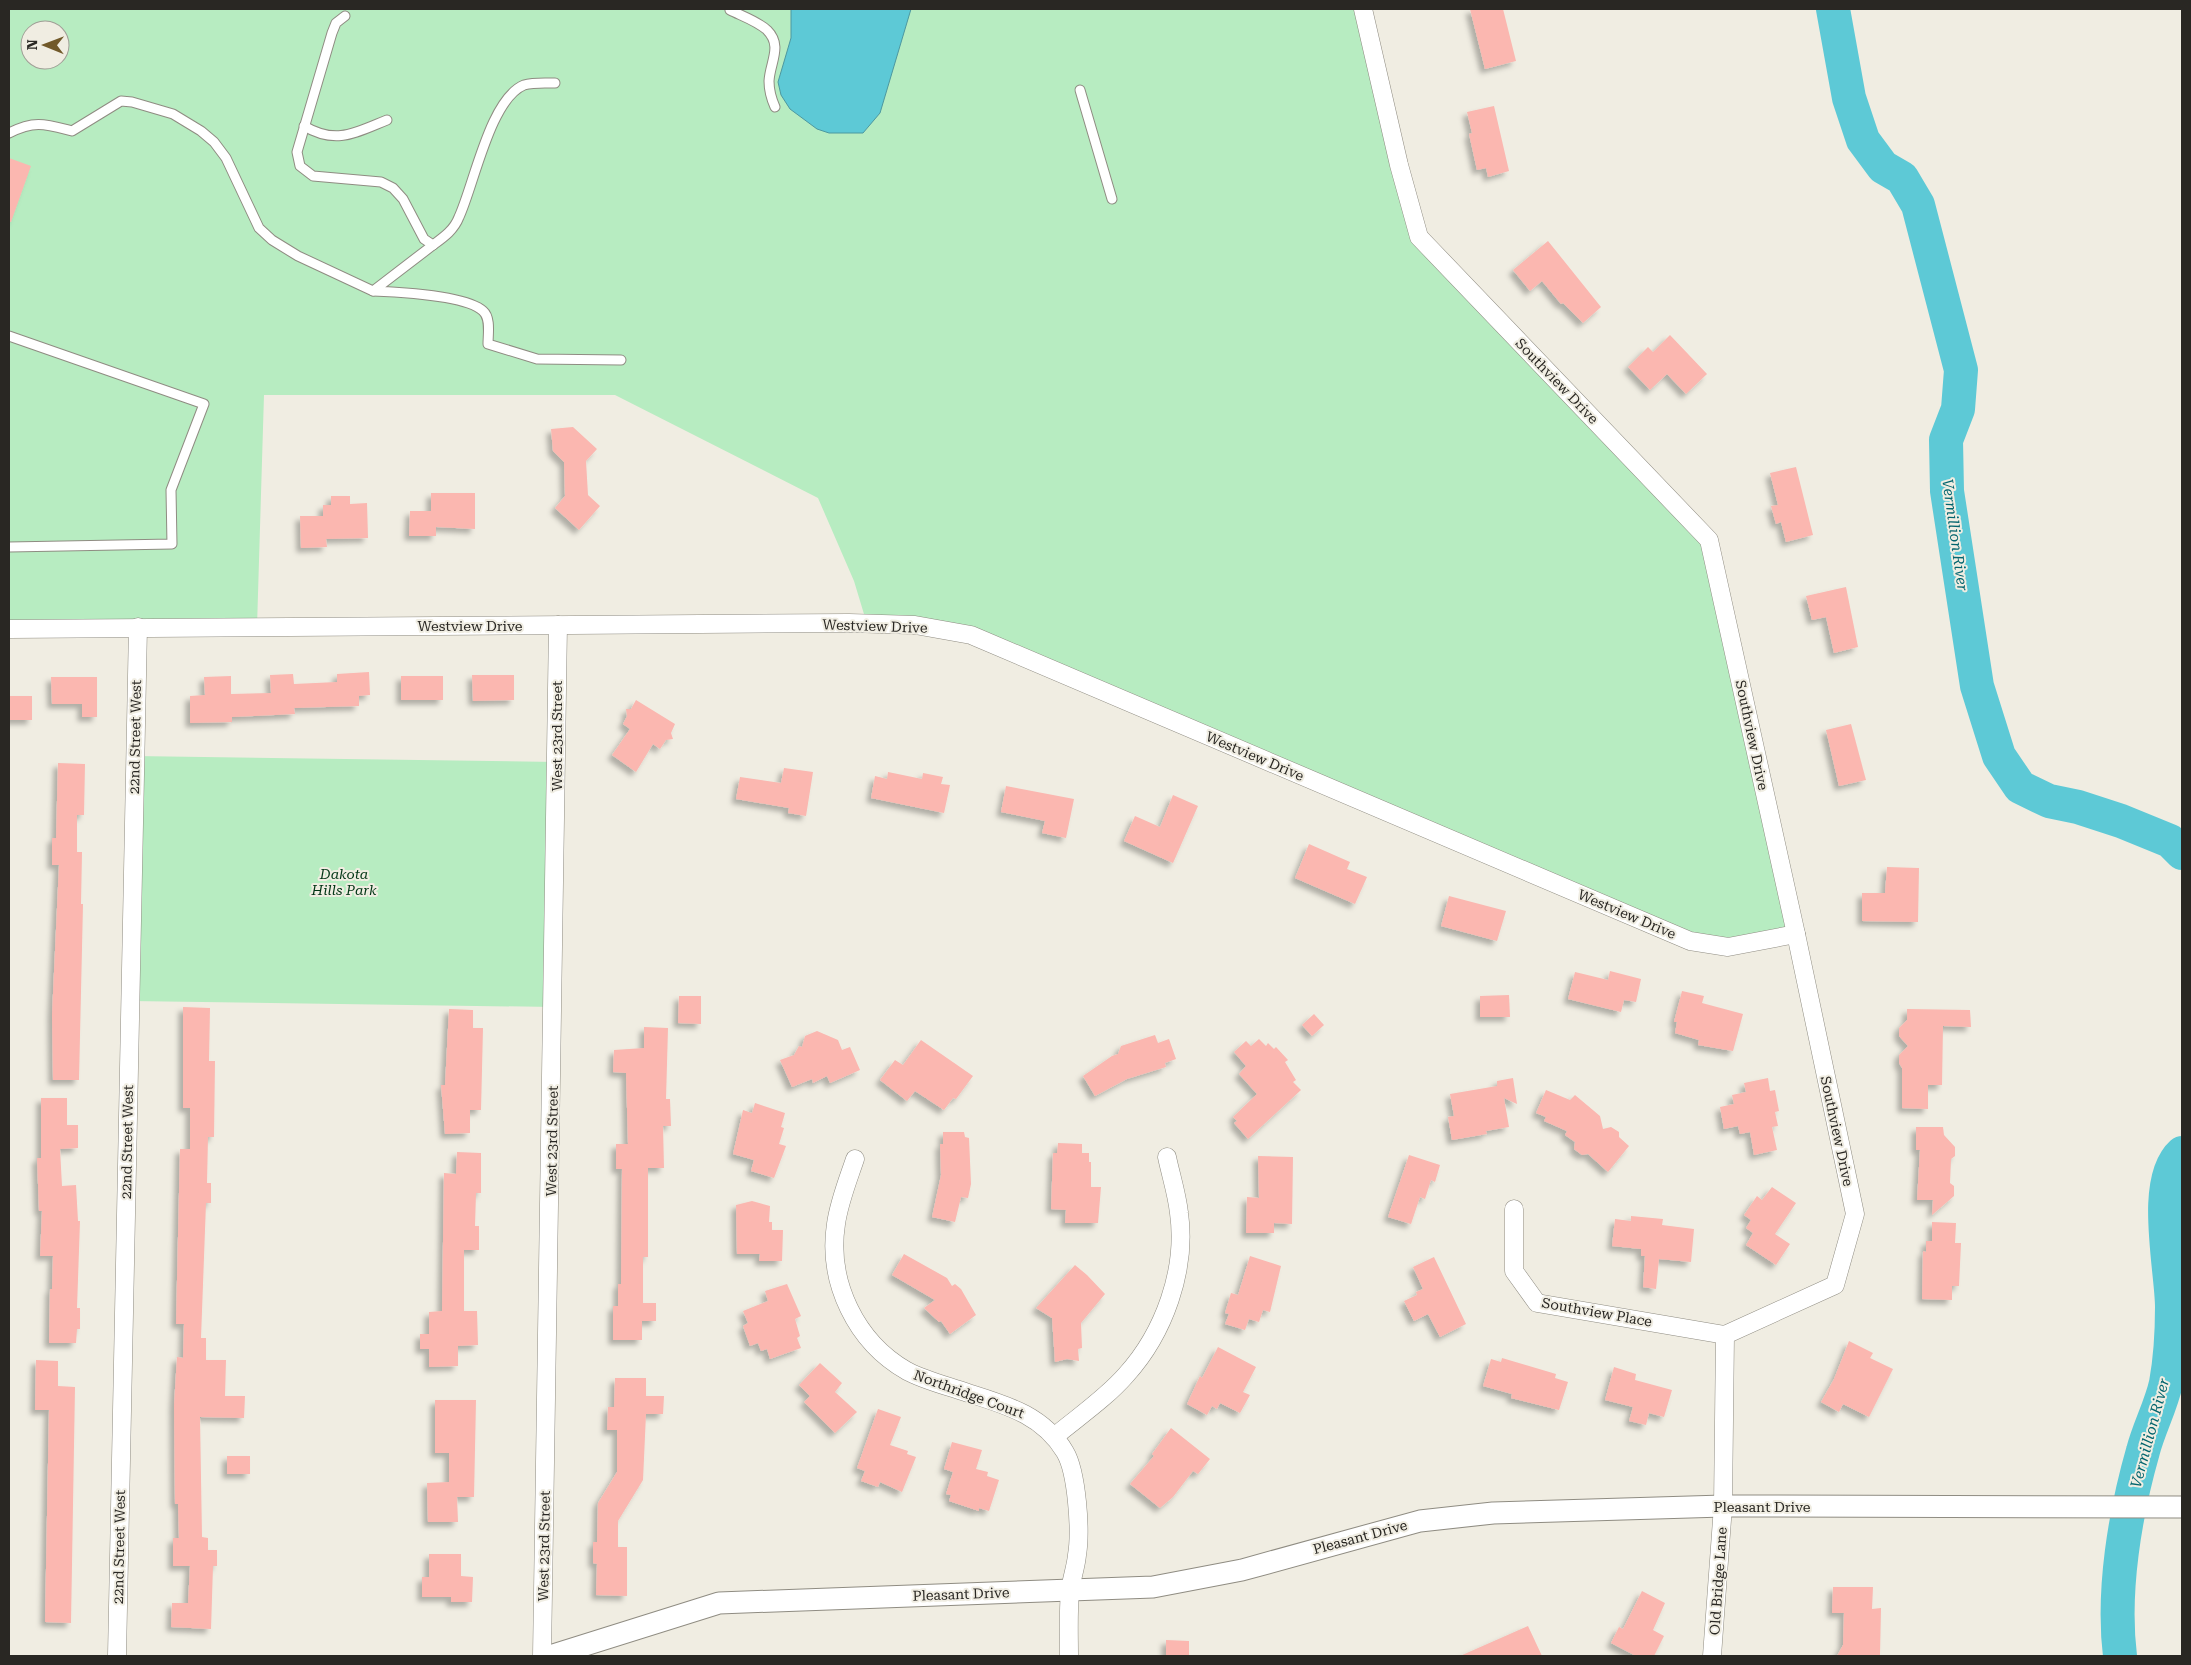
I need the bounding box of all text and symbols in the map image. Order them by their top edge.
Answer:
north arrow [20,20,70,70]
text: N [24,39,40,50]
street label: Southview Drive [1512,335,1602,427]
water label: Vermillion River [1938,478,1972,593]
street label: Westview Drive [822,616,928,636]
street label: Westview Drive [417,618,523,634]
street label: Southview Drive [1733,678,1772,792]
street label: 22nd Street West [126,680,144,794]
street label: West 23rd Street [549,681,565,791]
street label: Westview Drive [1203,728,1307,784]
park label: Dakota Hills Park [311,866,377,898]
street label: Westview Drive [1575,886,1679,942]
street label: Southview Drive [1818,1074,1857,1188]
street label: 22nd Street West [118,1085,136,1199]
street label: West 23rd Street [543,1086,561,1196]
street label: Southview Place [1541,1294,1654,1330]
street label: Northridge Court [912,1367,1026,1421]
water label: Vermillion River [2127,1376,2173,1490]
street label: 22nd Street West [110,1490,128,1604]
street label: West 23rd Street [535,1491,553,1601]
street label: Pleasant Drive [1714,1499,1811,1515]
street label: Pleasant Drive [1311,1517,1409,1557]
street label: Old Bridge Lane [1706,1526,1730,1636]
street label: Pleasant Drive [912,1584,1010,1604]

